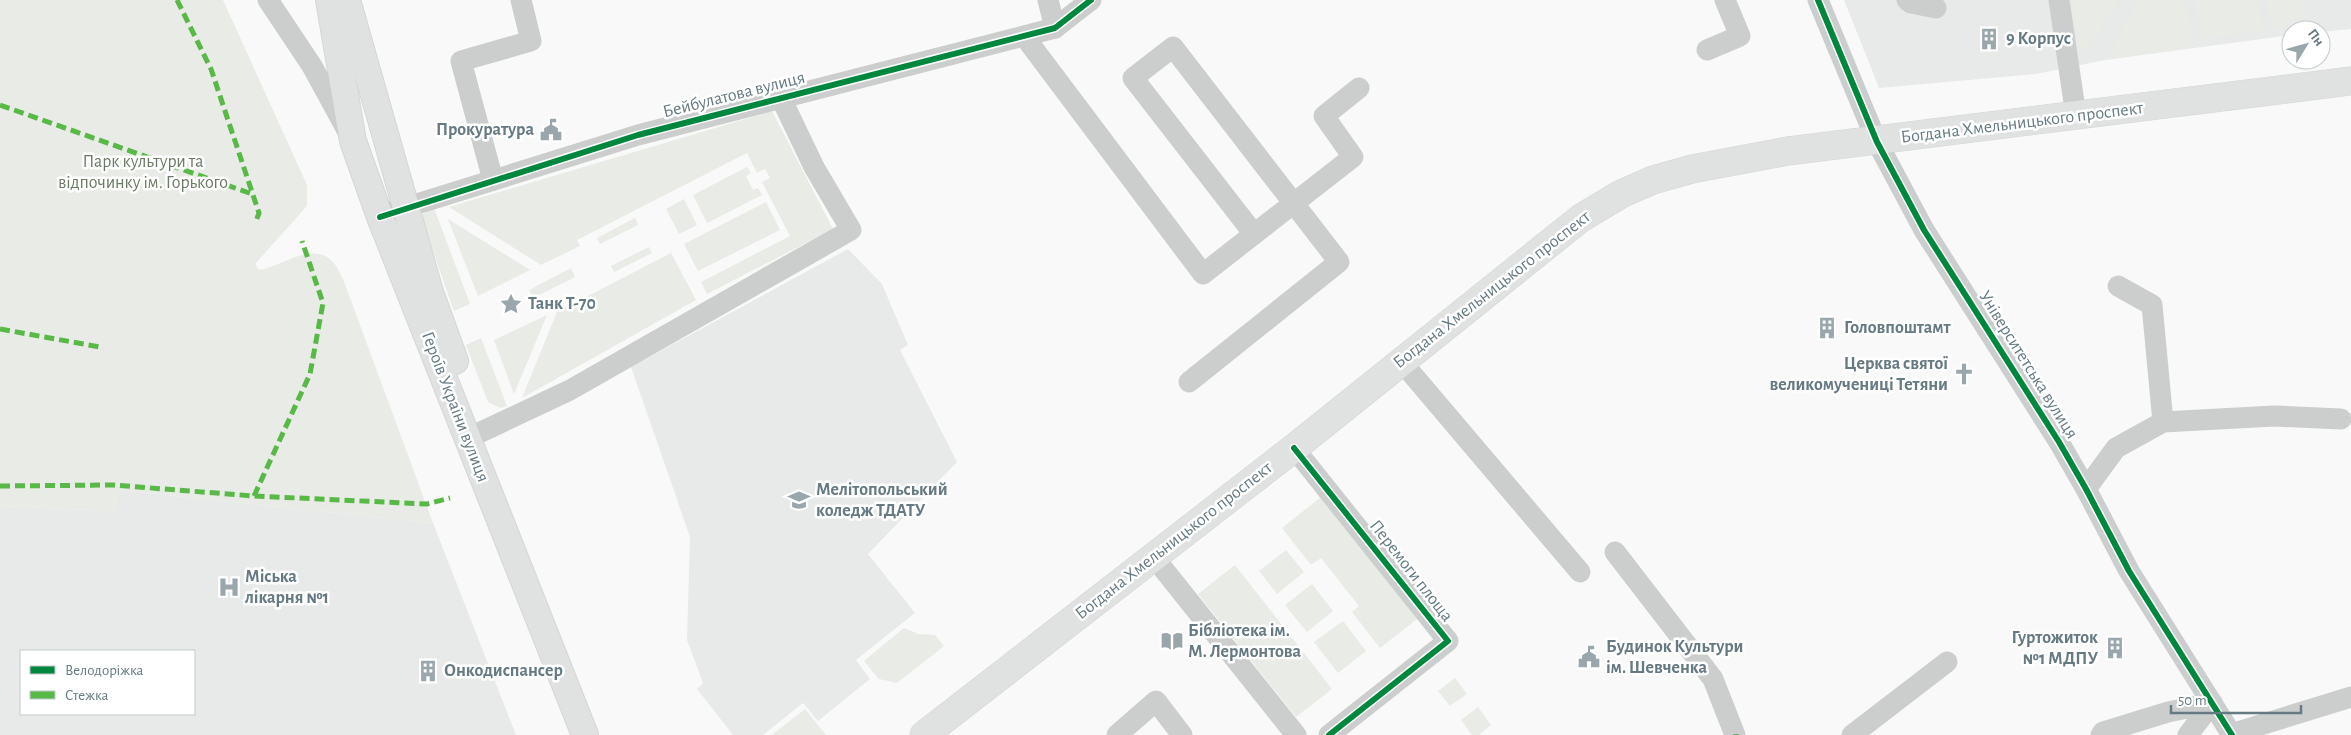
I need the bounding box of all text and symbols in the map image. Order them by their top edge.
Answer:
north arrow [2281,20,2331,70]
building icon: 9 Корпус [1976,26,2002,52]
text: Пн [2305,27,2326,49]
place label: 9 Корпус [2006,30,2071,48]
street label: Бейбулатова вулиця [661,68,807,121]
street label: Богдана Хмельницького проспект [1900,99,2145,147]
public building icon: Прокуратура [538,117,564,143]
place label: Прокуратура [436,121,534,139]
park label: Парк культури та відпочинку ім. Горького [58,153,228,192]
street label: Богдана Хмельницького проспект [1390,207,1594,372]
street label: Університетська вулиця [1975,288,2081,442]
place icon: Танк Т-70 [498,291,524,317]
place label: Танк Т-70 [528,295,596,313]
building icon: Головпоштамт [1814,315,1840,341]
place label: Головпоштамт [1844,319,1951,337]
street label: Героїв України вулиця [418,329,492,485]
place label: Церква святої великомучениці Тетяни [1770,355,1948,394]
church icon: Церква святої великомучениці Тетяни [1951,361,1977,387]
street label: Богдана Хмельницького проспект [1072,458,1276,623]
place label: Мелітопольський коледж ТДАТУ [816,481,948,520]
school or university icon: Мелітопольський коледж ТДАТУ [786,487,812,513]
street label: Перемоги площа [1366,517,1456,625]
place label: Міська лікарня №1 [245,568,329,607]
hospital icon: Міська лікарня №1 [216,574,242,600]
place label: Бібліотека ім. М. Лермонтова [1188,622,1302,661]
library icon: Бібліотека ім. М. Лермонтова [1159,628,1185,654]
place label: Гуртожиток №1 МДПУ [2011,629,2098,668]
building icon: Гуртожиток №1 МДПУ [2102,635,2128,661]
place label: Будинок Культури ім. Шевченка [1606,638,1743,677]
public building icon: Будинок Культури ім. Шевченка [1576,644,1602,670]
legend [20,650,195,715]
building icon: Онкодиспансер [415,658,441,684]
place label: Онкодиспансер [444,662,563,680]
text: Велодоріжка [65,663,144,678]
scale bar [2171,682,2301,714]
text: Стежка [65,688,109,703]
text: 50 m [2178,693,2207,708]

